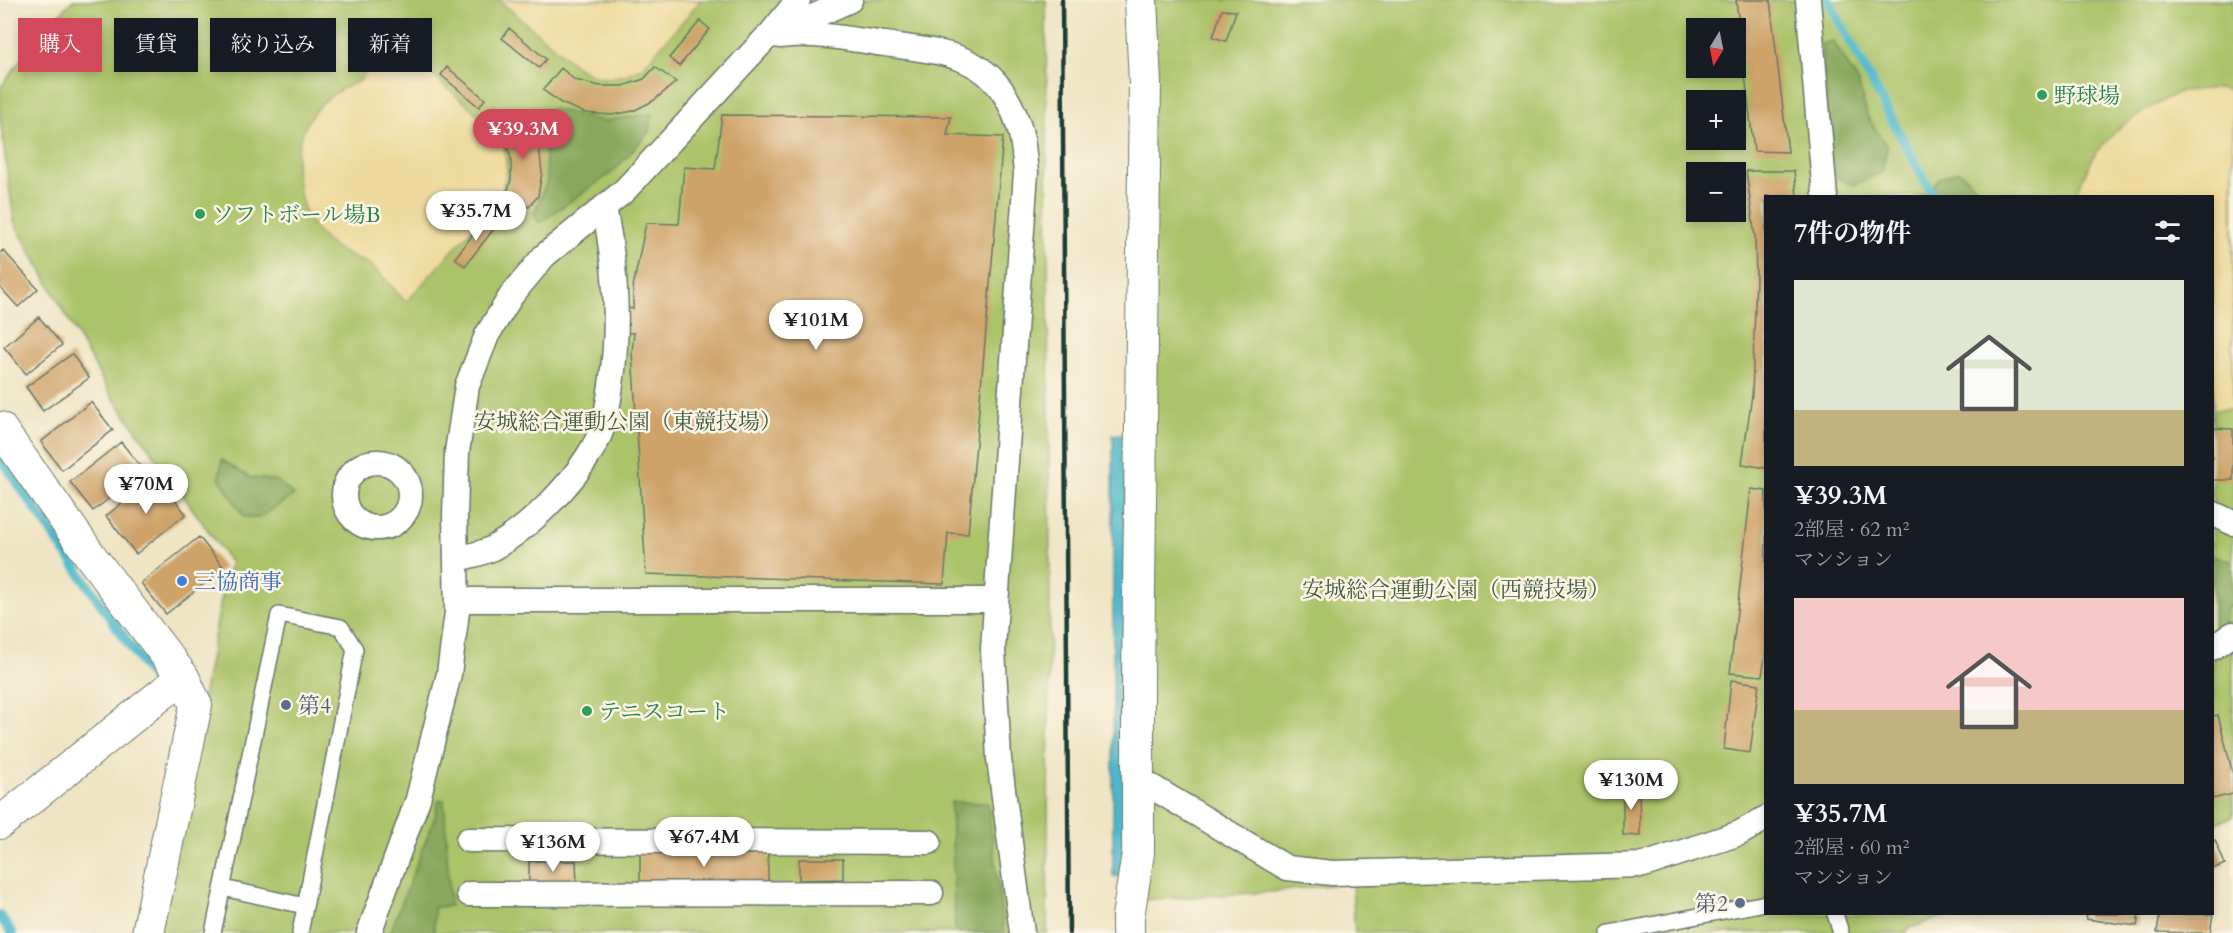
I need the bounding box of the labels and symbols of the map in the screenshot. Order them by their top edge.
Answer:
north arrow [1686,18,1746,78]
place label: 野球場 [2054,81,2120,111]
marker: 野球場 [2035,88,2049,102]
pin: ¥39.3M [474,109,572,160]
pin: ¥35.7M [427,191,525,242]
place label: ソフトボール場B [212,200,381,230]
marker: ソフトボール場B [193,207,207,221]
pin: ¥101M [774,300,858,351]
park label: 安城総合運動公園（東競技場） [474,407,782,437]
pin: ¥70M [110,464,182,515]
place label: 三協商事 [194,567,282,597]
marker: 三協商事 [175,574,189,588]
park label: 安城総合運動公園（西競技場） [1302,575,1610,605]
place label: 第4 [298,691,331,721]
place label: テニスコート [599,697,730,727]
marker: 第4 [279,698,293,712]
marker: テニスコート [580,704,594,718]
pin: ¥130M [1589,760,1673,811]
pin: ¥67.4M [655,817,753,868]
pin: ¥136M [511,822,595,873]
place label: 第2 [1695,889,1728,919]
marker: 第2 [1733,896,1747,910]

